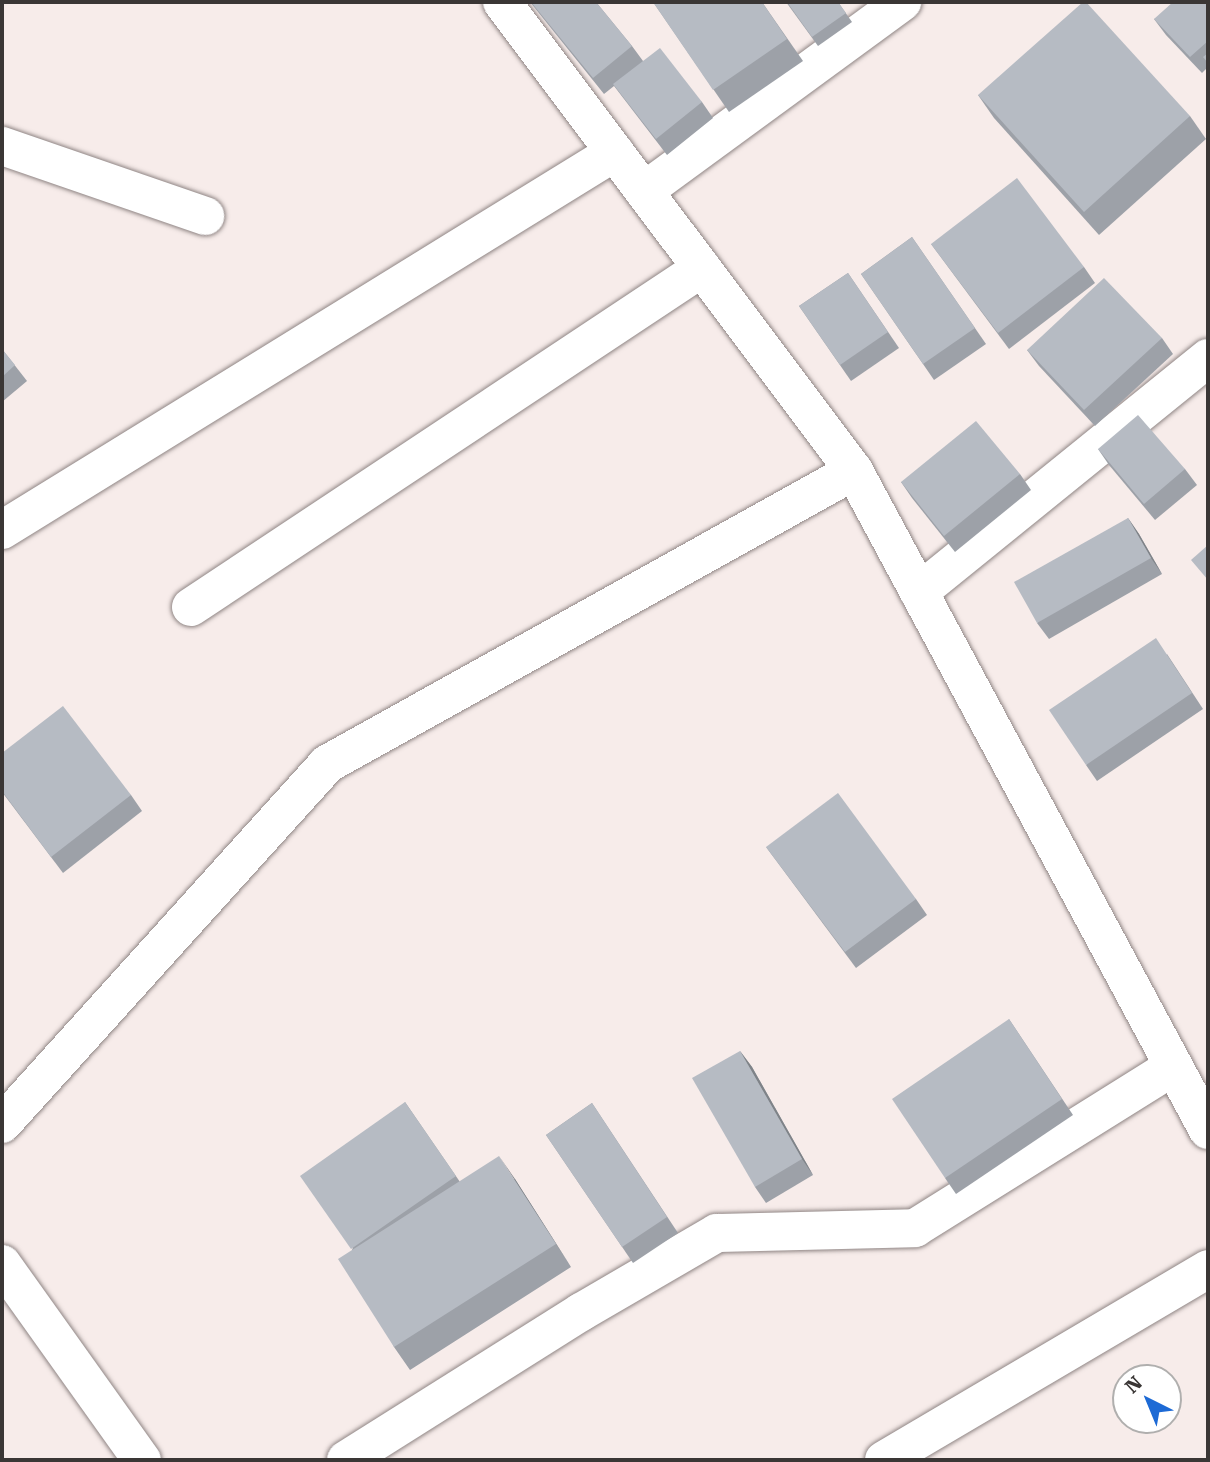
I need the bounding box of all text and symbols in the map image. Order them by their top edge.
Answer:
north arrow [1112,1364,1182,1434]
text: N [1120,1371,1147,1398]

